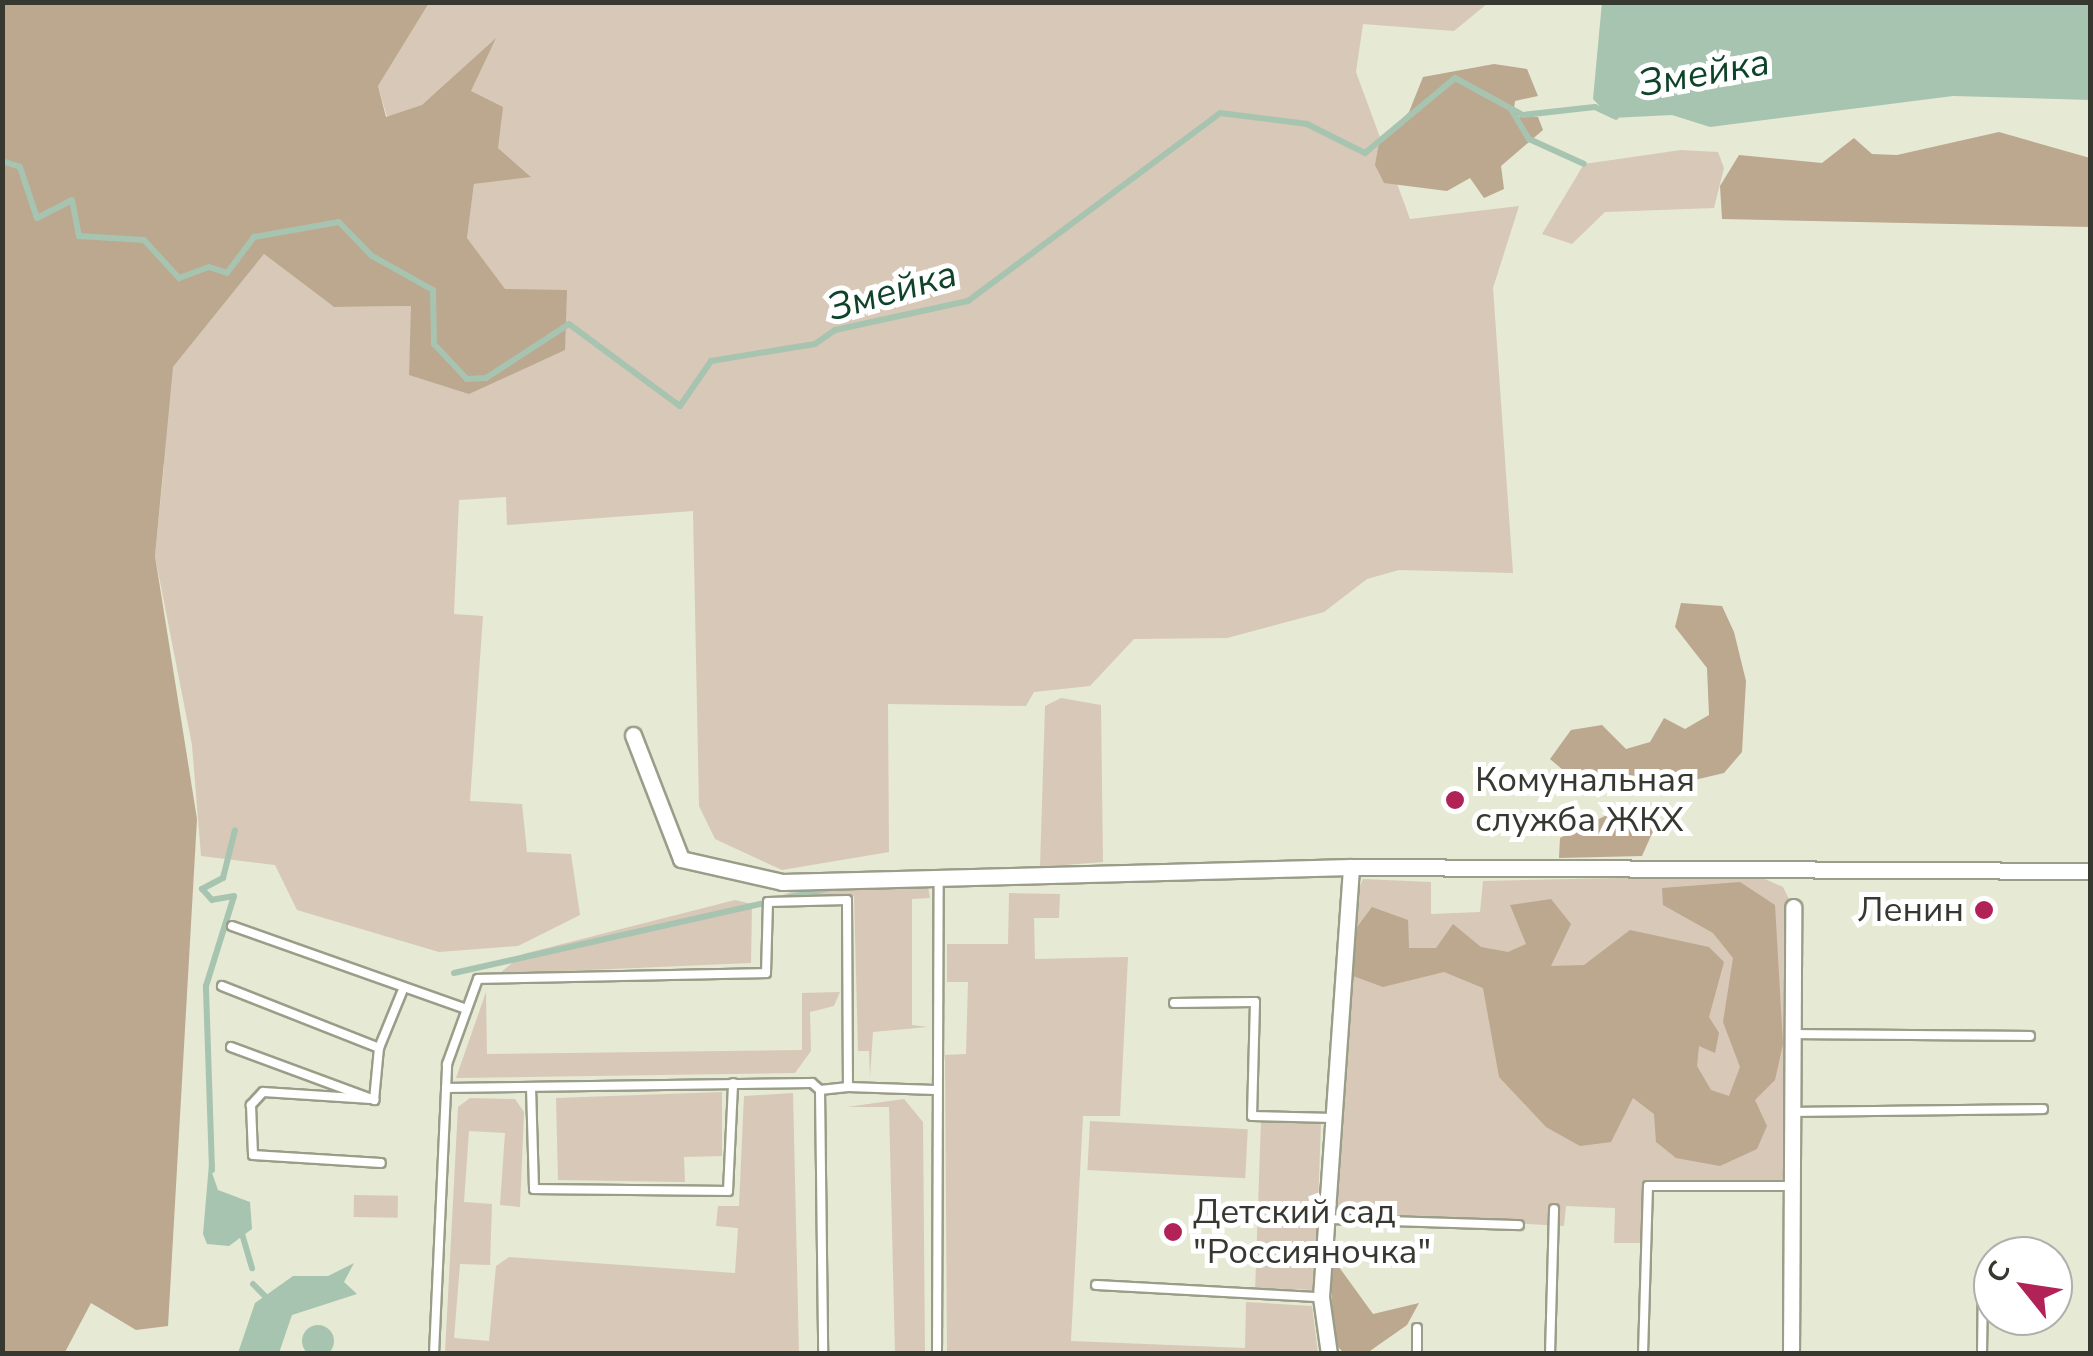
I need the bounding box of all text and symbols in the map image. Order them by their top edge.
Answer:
water label: Змейка [1635,39,1773,107]
water label: Змейка [822,251,962,331]
place label: Комунальная служба ЖКХ [1475,759,1695,841]
marker: Комунальная служба ЖКХ [1444,789,1466,811]
place label: Ленин [1858,889,1964,931]
marker: Ленин [1973,899,1995,921]
place label: Детский сад "Россияночка" [1193,1191,1431,1273]
marker: Детский сад "Россияночка" [1162,1221,1184,1243]
north arrow [1973,1236,2073,1336]
text: С [1978,1254,2020,1290]

